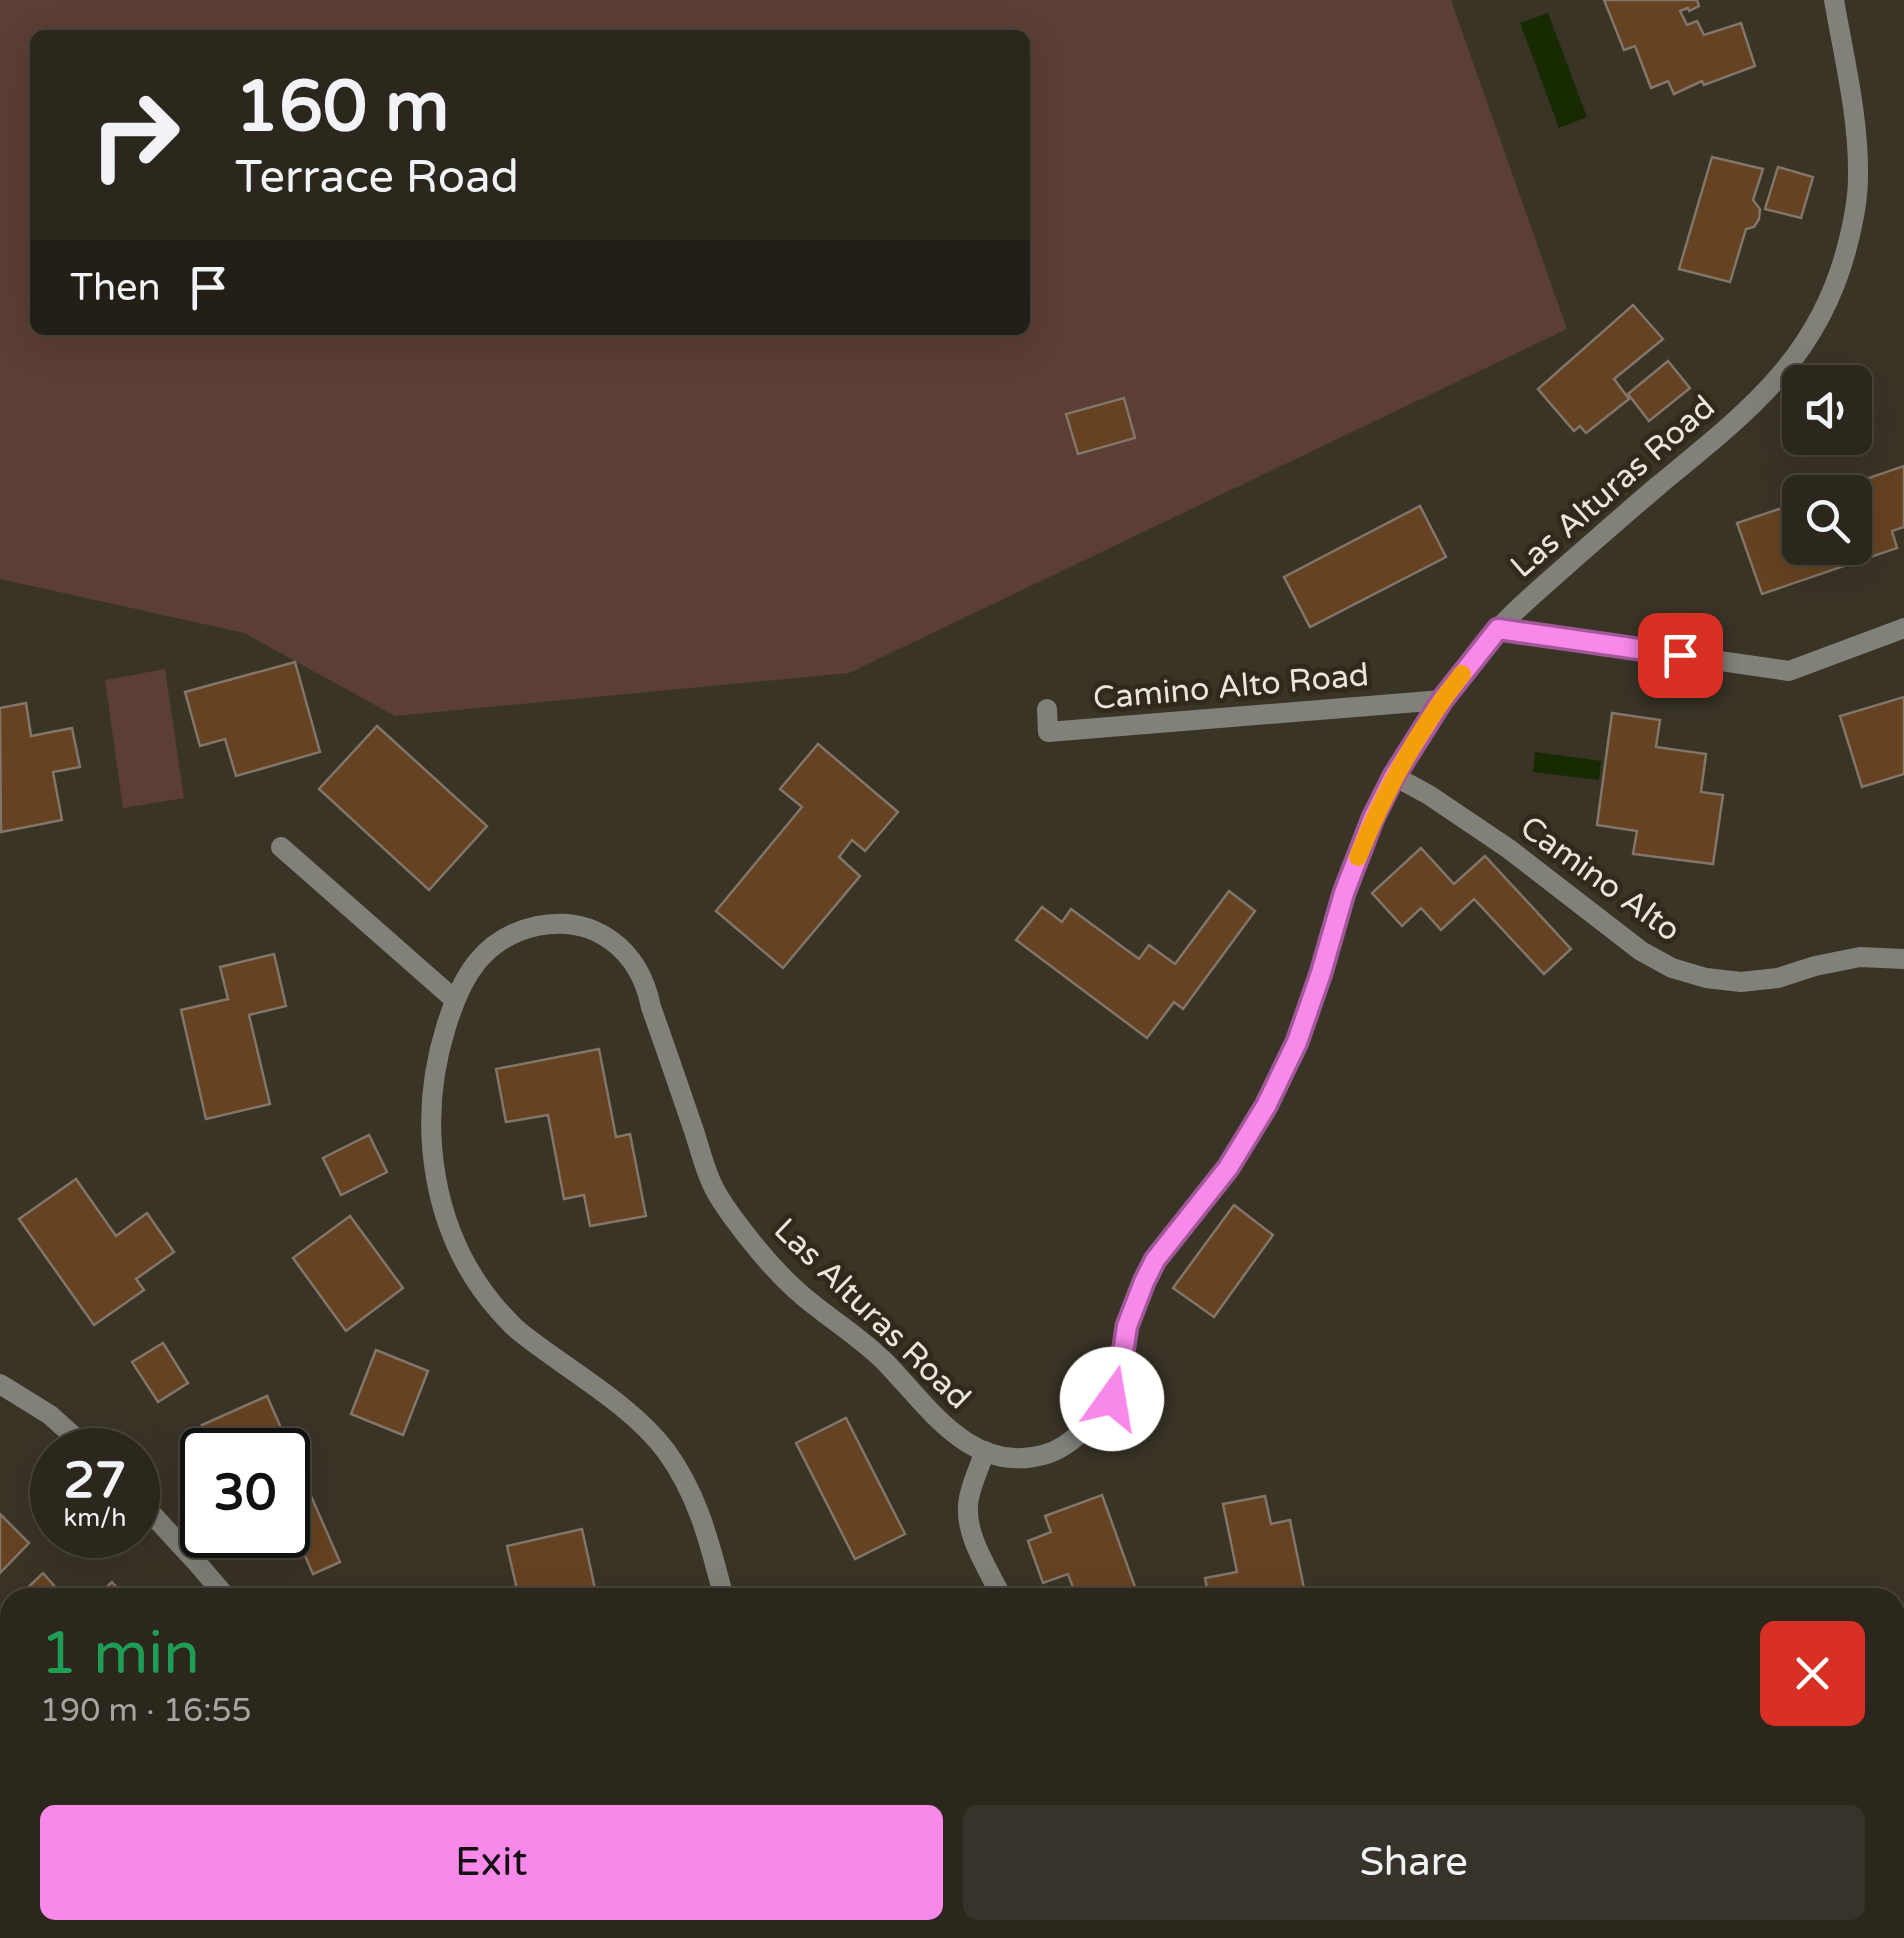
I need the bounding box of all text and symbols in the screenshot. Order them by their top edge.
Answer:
text: 160 m [235,66,449,150]
icon: right [70,70,200,200]
text: Terrace Road [235,151,519,205]
icon: arrive [181,260,236,315]
text: Then [70,265,161,311]
map controls [1782,365,1872,565]
button: sound [1782,365,1872,455]
street label: Las Alturas Road [1503,388,1723,586]
button: search [1782,475,1872,565]
pin [1638,613,1723,698]
icon: arrive [1653,628,1708,683]
street label: Camino Alto Road [1092,656,1370,718]
street label: Camino Alto [1513,808,1687,950]
street label: Las Alturas Road [766,1211,978,1417]
position arrow [1060,1347,1164,1451]
speed limit sign: 30 [180,1428,310,1558]
text: 27 [64,1451,126,1511]
text: km/h [64,1503,126,1533]
text: 1 min [40,1618,200,1690]
button: close [1760,1621,1865,1726]
text: 190 m · 16:55 [40,1692,252,1730]
button: Exit [40,1805,943,1920]
button: Share [963,1805,1865,1920]

